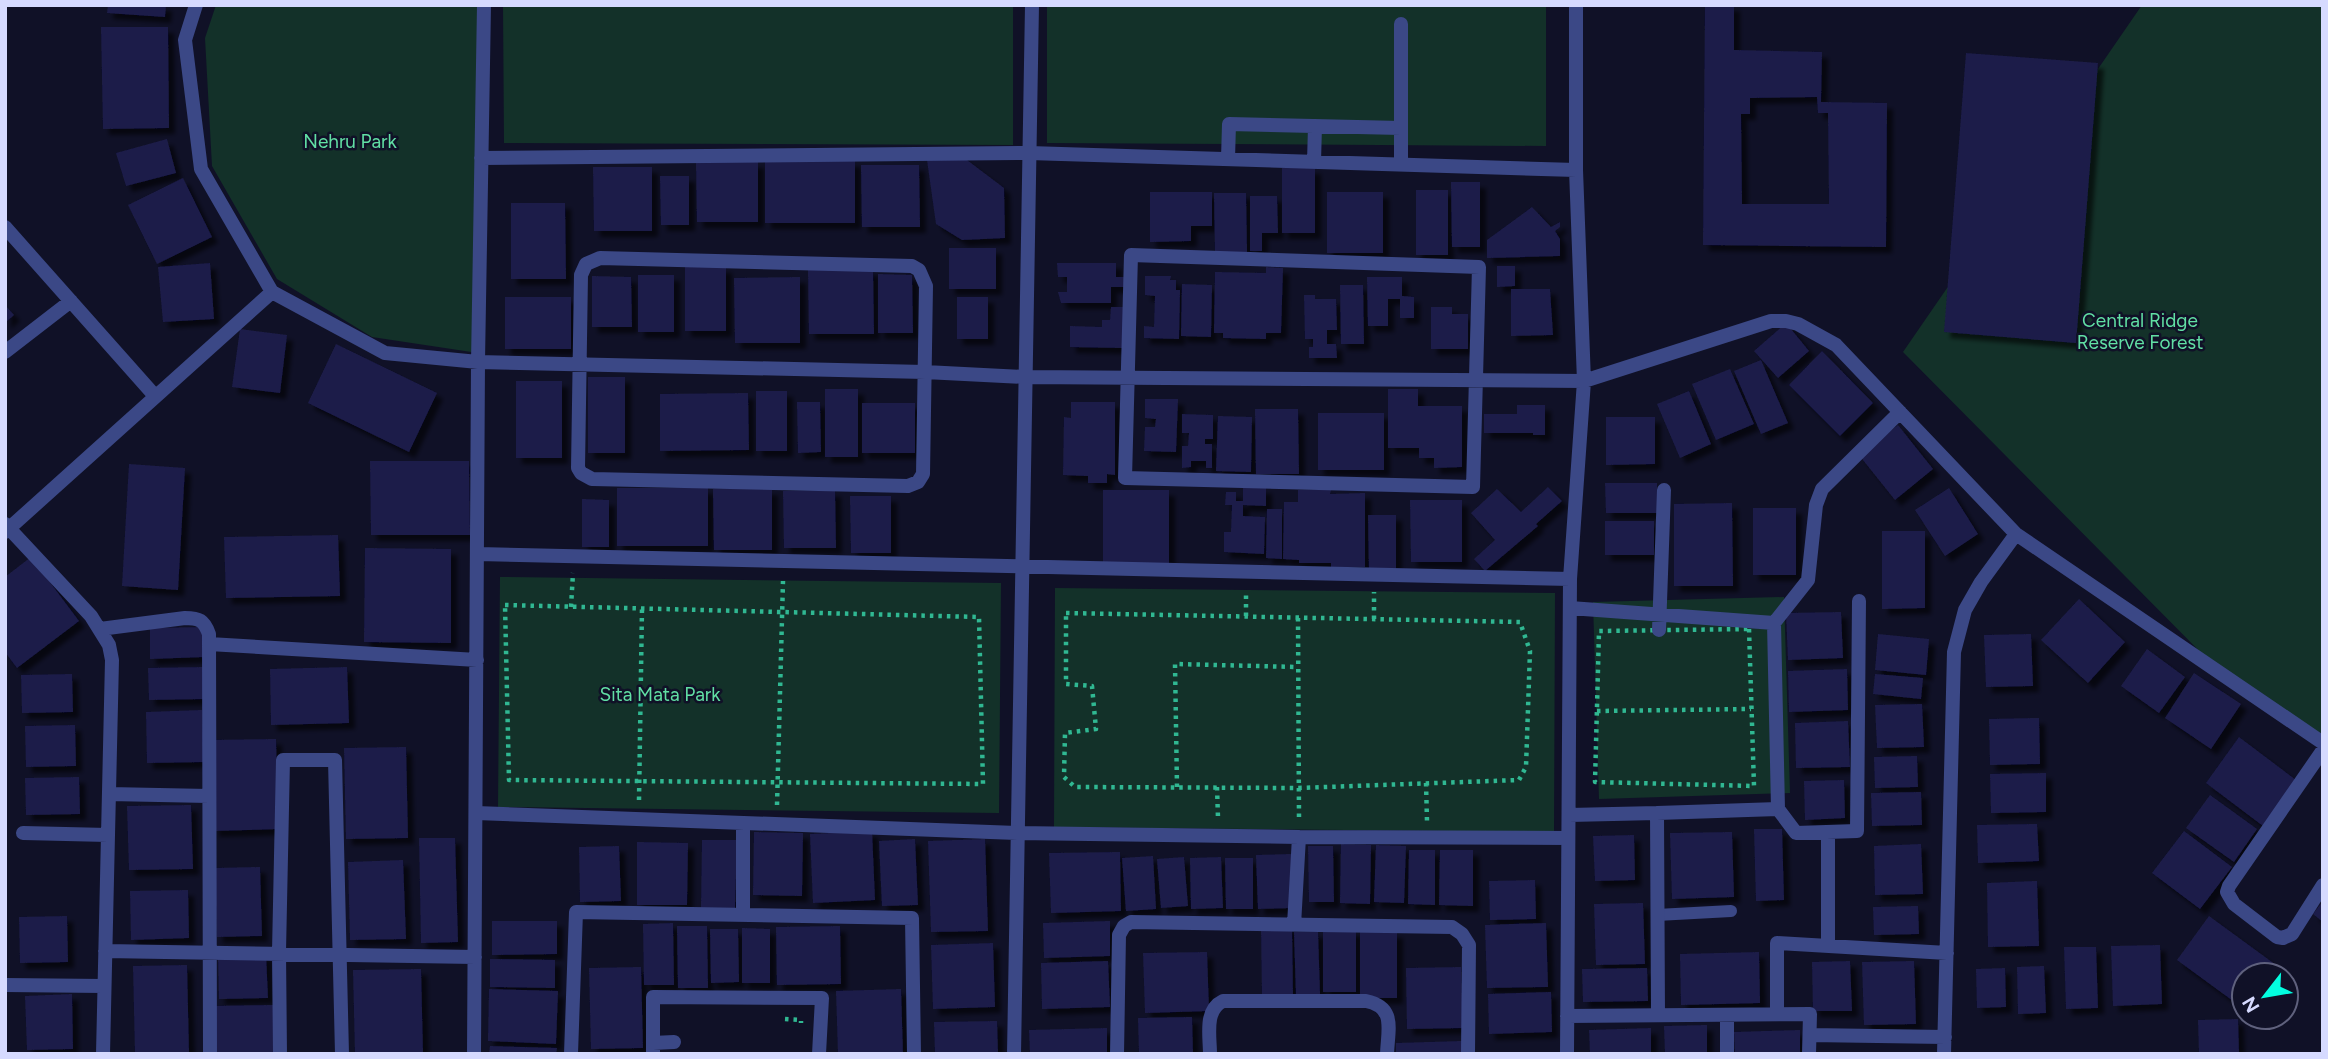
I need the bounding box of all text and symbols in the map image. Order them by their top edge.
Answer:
park label: Nehru Park [303,130,398,153]
park label: Central Ridge Reserve Forest [2077,309,2203,354]
park label: Sita Mata Park [599,683,721,706]
north arrow [2230,961,2300,1031]
text: N [2237,992,2264,1017]

